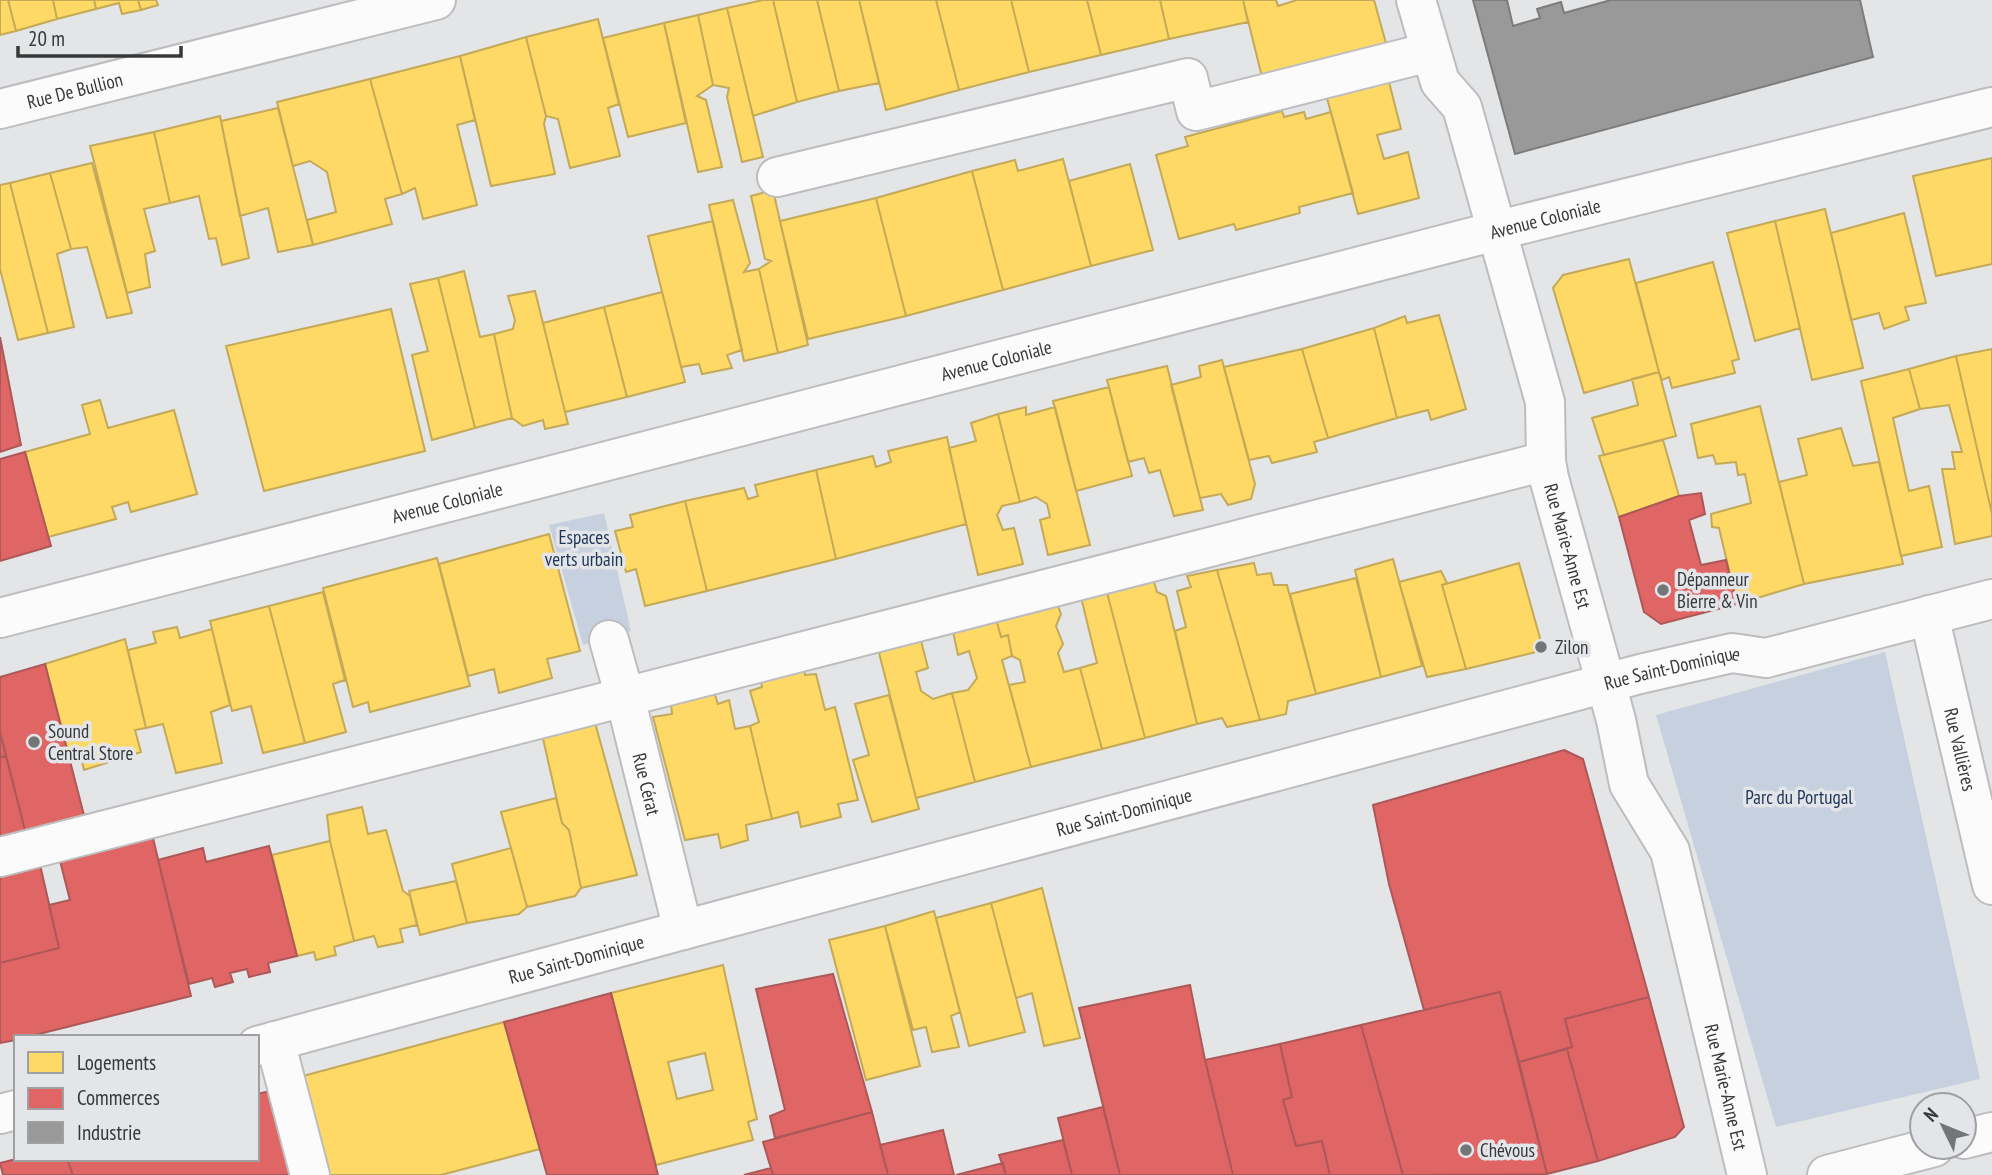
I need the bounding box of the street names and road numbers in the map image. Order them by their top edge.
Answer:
street label: Rue De Bullion [24,67,125,114]
street label: Avenue Coloniale [1487,193,1603,244]
street label: Avenue Coloniale [938,334,1054,386]
street label: Avenue Coloniale [389,476,505,528]
street label: Rue Marie-Anne Est [1539,481,1597,612]
street label: Rue Saint-Dominique [1601,641,1742,695]
street label: Rue Vallières [1939,705,1982,793]
street label: Rue Cérat [627,750,666,819]
street label: Rue Saint-Dominique [1054,782,1195,842]
street label: Rue Saint-Dominique [506,929,647,989]
street label: Rue Marie-Anne Est [1699,1021,1753,1153]

